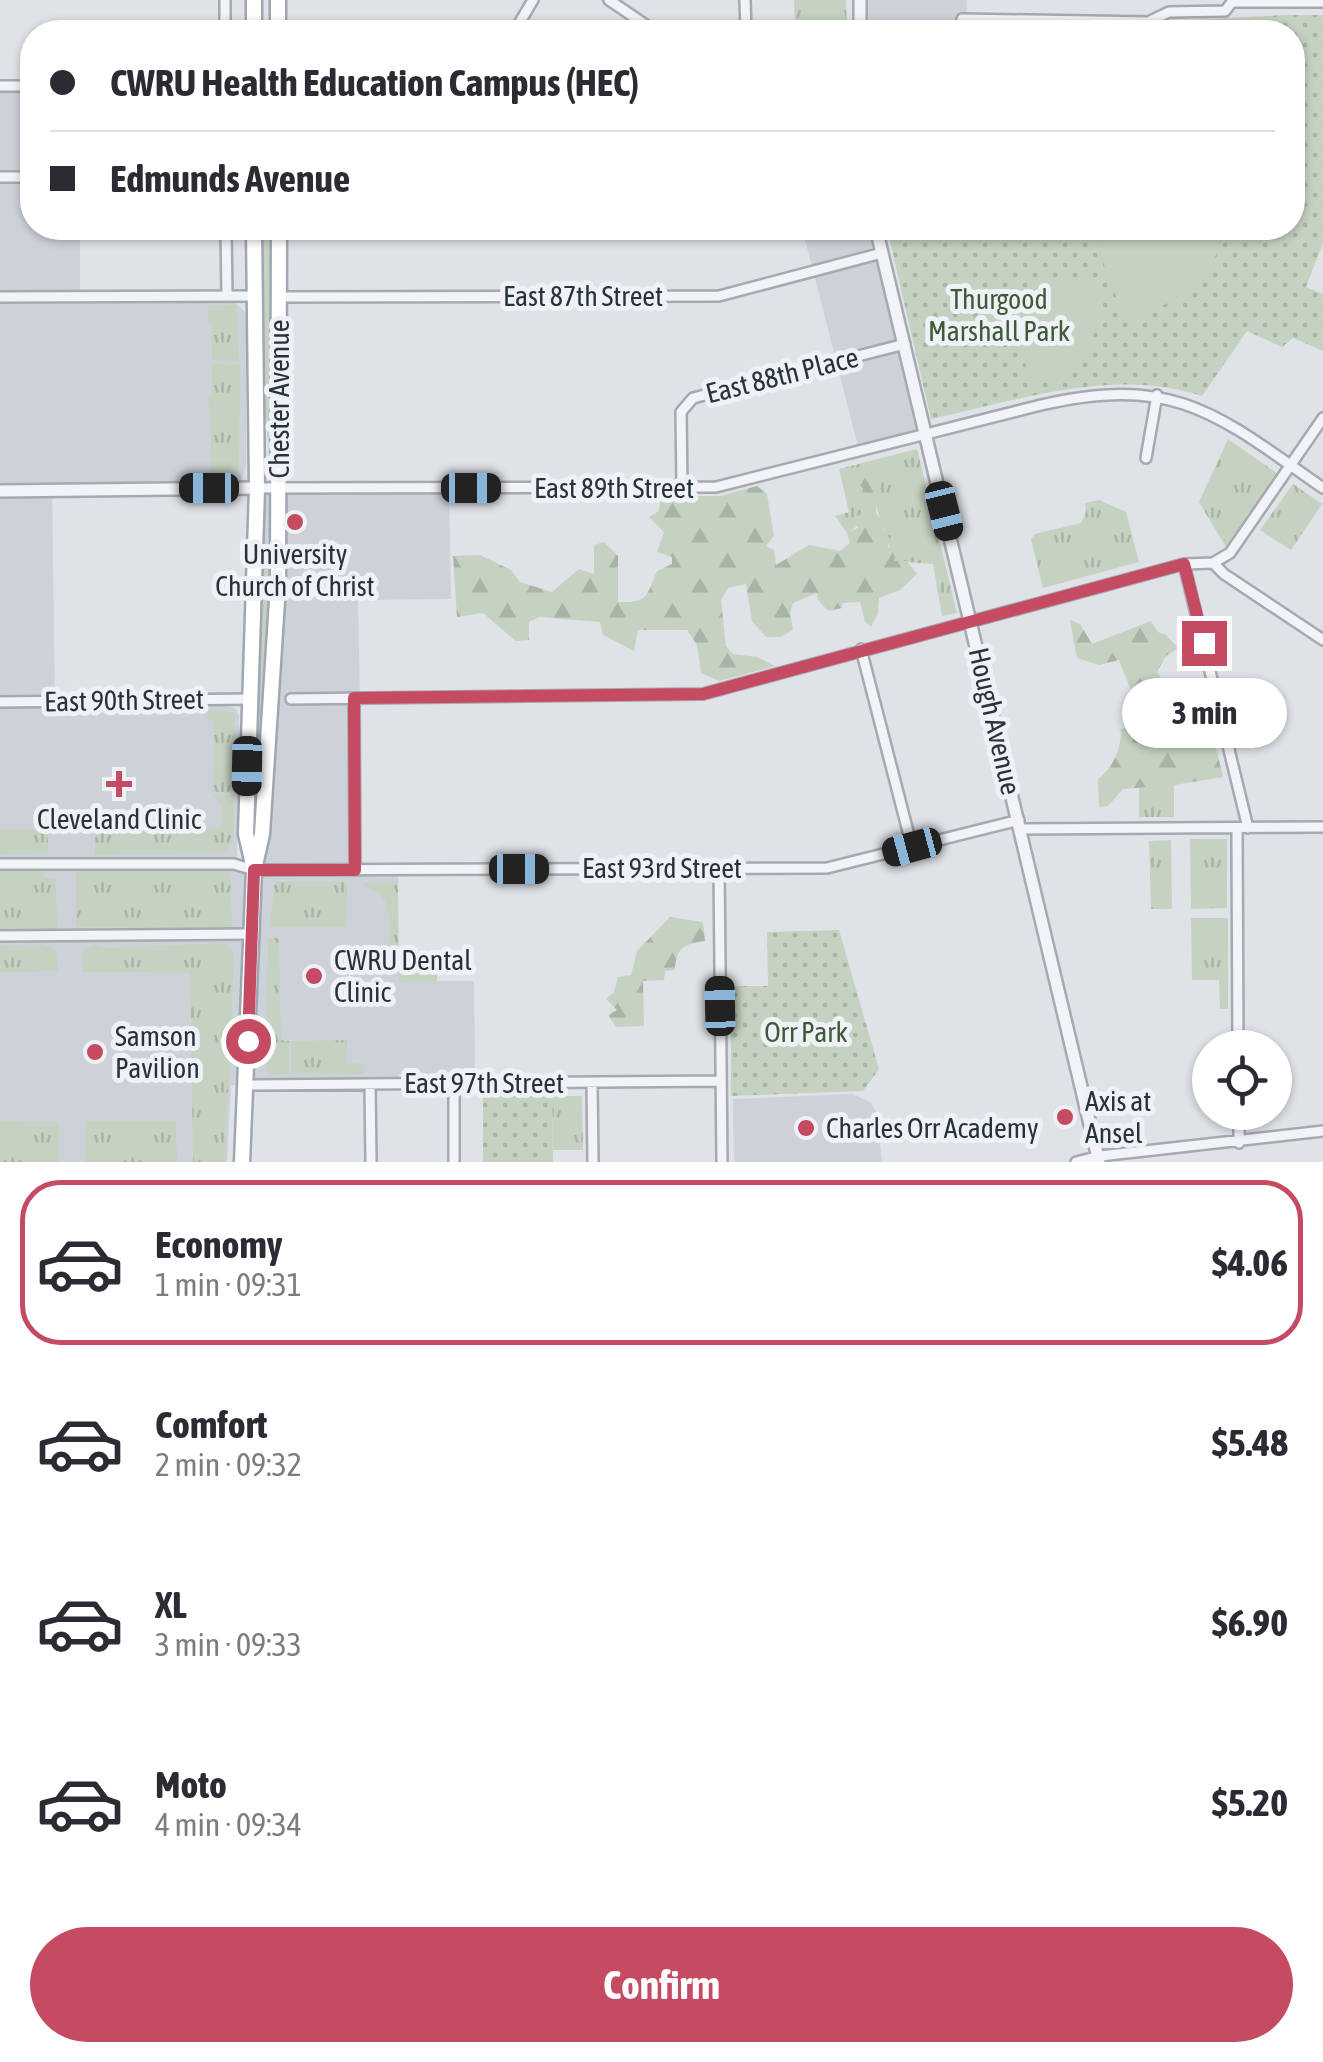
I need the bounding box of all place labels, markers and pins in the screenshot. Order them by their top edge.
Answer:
marker: University Church of Christ [284,511,306,533]
place label: University Church of Christ [215,538,375,602]
marker: Cleveland Clinic [106,771,132,797]
place label: Cleveland Clinic [37,803,202,835]
place label: CWRU Dental Clinic [334,944,472,1008]
marker: CWRU Dental Clinic [303,965,325,987]
place label: Samson Pavilion [115,1020,200,1084]
marker: Samson Pavilion [84,1041,106,1063]
place label: Axis at Ansel [1085,1085,1151,1149]
marker: Axis at Ansel [1054,1106,1076,1128]
place label: Charles Orr Academy [826,1112,1039,1144]
marker: Charles Orr Academy [795,1117,817,1139]

